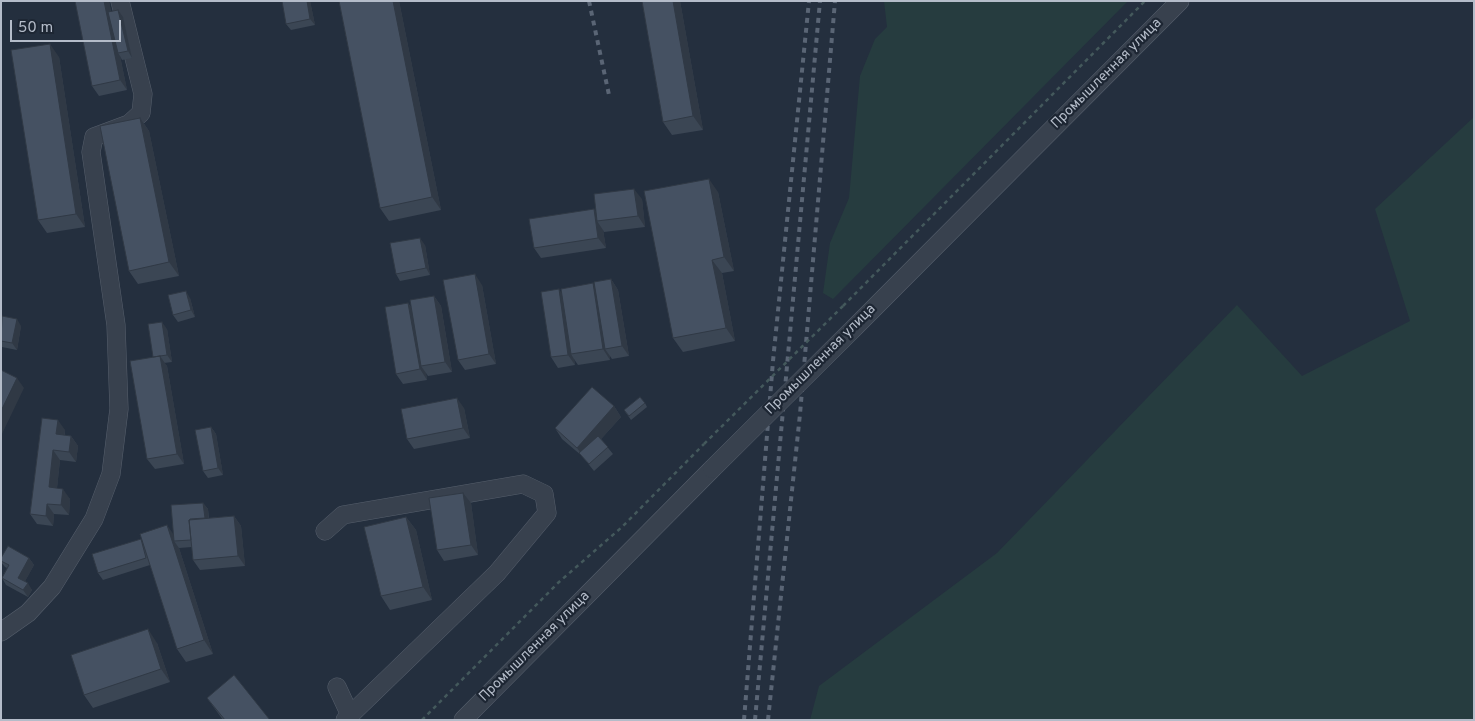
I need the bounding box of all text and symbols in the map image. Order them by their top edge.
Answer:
scale bar [12,10,124,42]
street label: Промышленная улица [1048,15,1166,133]
text: 50 m [18,19,53,38]
street label: Промышленная улица [762,301,880,419]
street label: Промышленная улица [476,588,594,706]

